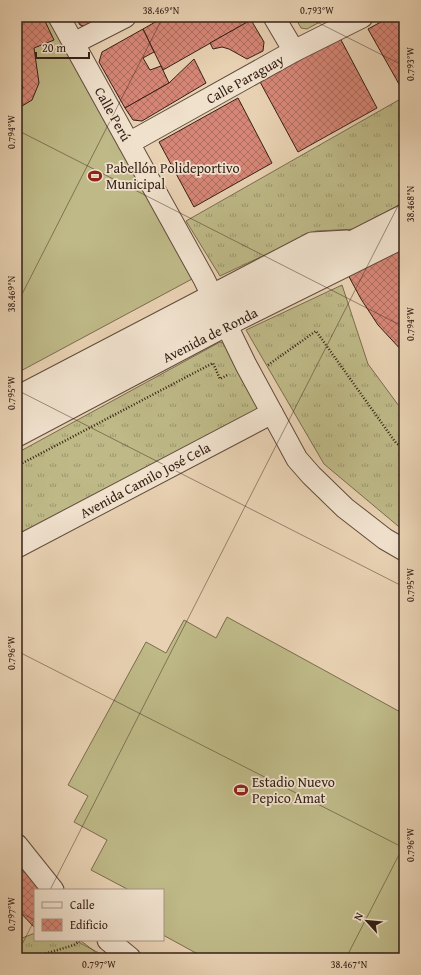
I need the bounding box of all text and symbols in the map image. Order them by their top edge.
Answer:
text: 38.469°N [143,3,180,18]
text: 0.793°W [300,3,334,18]
scale bar [36,34,89,60]
text: 20 m [42,39,66,56]
text: 0.793°W [403,47,418,81]
street label: Calle Paraguay [202,49,288,109]
street label: Calle Perú [90,83,136,145]
text: 0.794°W [4,115,19,149]
place label: Pabellón Polideportivo Municipal [106,158,240,194]
sports icon: Pabellón Polideportivo Municipal [87,168,103,184]
text: 38.468°N [403,185,418,222]
text: 38.469°N [4,275,19,312]
street label: Avenida de Ronda [159,302,261,368]
text: 0.794°W [403,307,418,341]
text: 0.795°W [4,376,19,410]
street label: Avenida Camilo José Cela [76,437,214,523]
text: 0.795°W [403,568,418,602]
text: 0.796°W [4,636,19,670]
place label: Estadio Nuevo Pepico Amat [252,772,335,808]
sports icon: Estadio Nuevo Pepico Amat [233,782,249,798]
text: 0.796°W [403,828,418,862]
legend [34,889,164,941]
text: Calle [70,896,95,913]
text: 0.797°W [4,897,19,931]
north arrow [347,901,387,941]
text: N [349,909,367,923]
text: Edificio [70,916,108,933]
text: 0.797°W [82,957,116,972]
text: 38.467°N [331,957,368,972]

